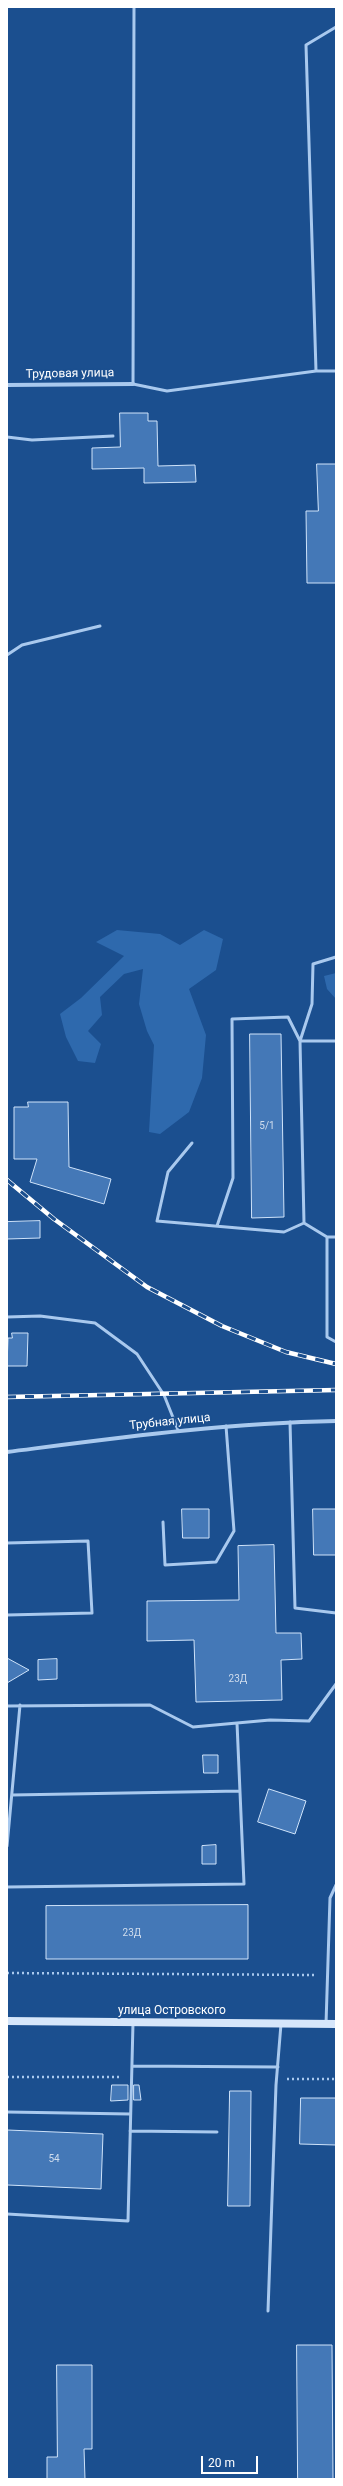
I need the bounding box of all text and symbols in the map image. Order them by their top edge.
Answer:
street label: Трудовая улица [26,366,114,382]
house number: 5/1 [259,1120,275,1132]
street label: Трубная улица [129,1411,211,1433]
house number: 23Д [229,1673,247,1685]
house number: 23Д [123,1927,141,1939]
street label: улица Островского [118,2004,226,2018]
house number: 54 [48,2153,60,2165]
scale bar [203,2448,260,2474]
text: 20 m [208,2456,235,2470]

